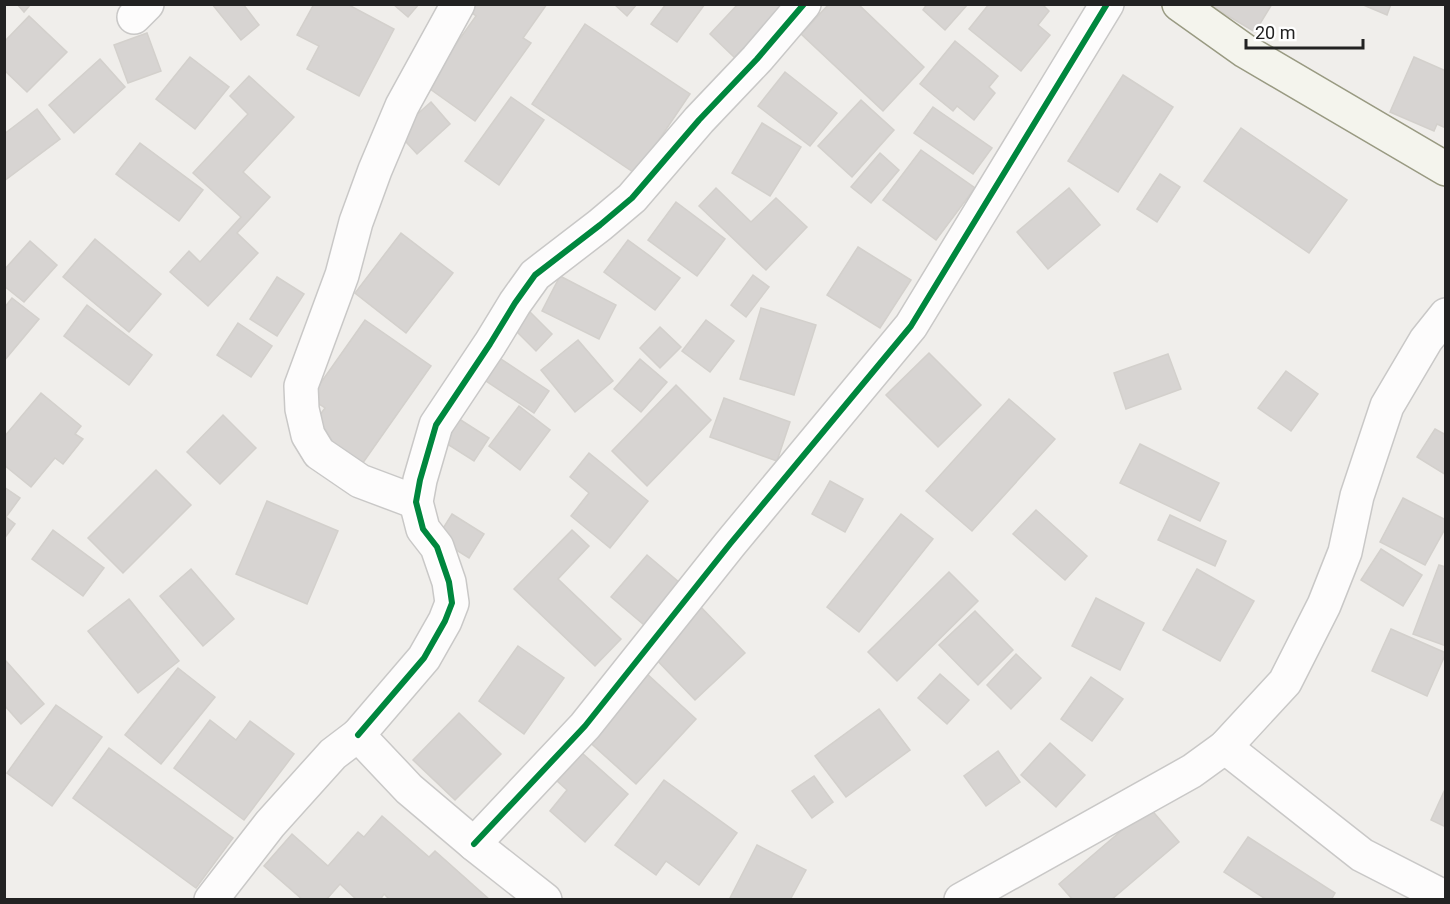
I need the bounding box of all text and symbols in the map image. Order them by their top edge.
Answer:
scale bar [1246,12,1363,50]
text: 20 m [1255,22,1295,43]

